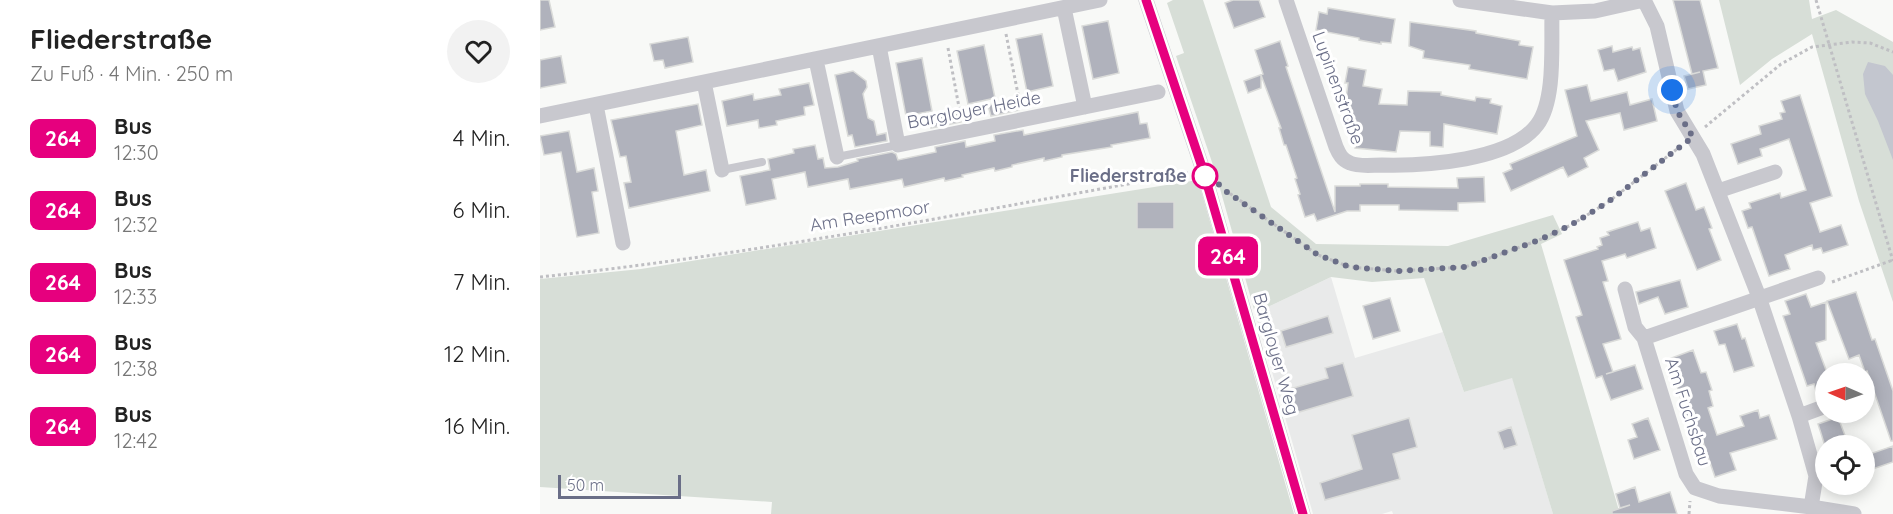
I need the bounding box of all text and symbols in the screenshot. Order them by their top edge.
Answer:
button: heart [447,20,510,83]
text: Fliederstraße [30,21,212,56]
street label: Lupinenstraße [1307,28,1370,148]
text: Zu Fuß · 4 Min. · 250 m [30,61,233,86]
your location [1657,75,1687,105]
street label: Bargloyer Heide [905,85,1043,134]
text: Bus [114,112,152,140]
text: 4 Min. [453,124,510,152]
text: 264 [45,125,81,151]
text: 12:30 [114,140,159,165]
marker: Fliederstraße [1192,163,1218,189]
place label: Fliederstraße [1070,164,1187,187]
text: Bus [114,184,152,212]
street label: Am Reepmoor [808,195,932,236]
text: 6 Min. [453,196,510,224]
text: 264 [45,197,81,223]
text: 12:32 [114,212,158,237]
line badge: 264 [1194,236,1262,276]
text: 264 [1210,243,1246,269]
text: Bus [114,256,152,284]
text: 7 Min. [453,268,510,296]
text: 264 [45,269,81,295]
text: 12:33 [114,284,157,309]
street label: Bargloyer Weg [1248,290,1305,418]
text: Bus [114,328,152,356]
text: 12 Min. [444,340,510,368]
text: 264 [45,341,81,367]
street label: Am Fuchsbau [1660,355,1717,469]
text: 12:38 [114,356,158,381]
north arrow [1815,363,1875,423]
map controls [1815,363,1875,495]
text: Bus [114,400,152,428]
text: 16 Min. [444,412,510,440]
text: 264 [45,413,81,439]
text: 12:42 [114,428,158,453]
button: locate [1815,435,1875,495]
scale bar [558,472,681,500]
text: 50 m [567,475,604,495]

